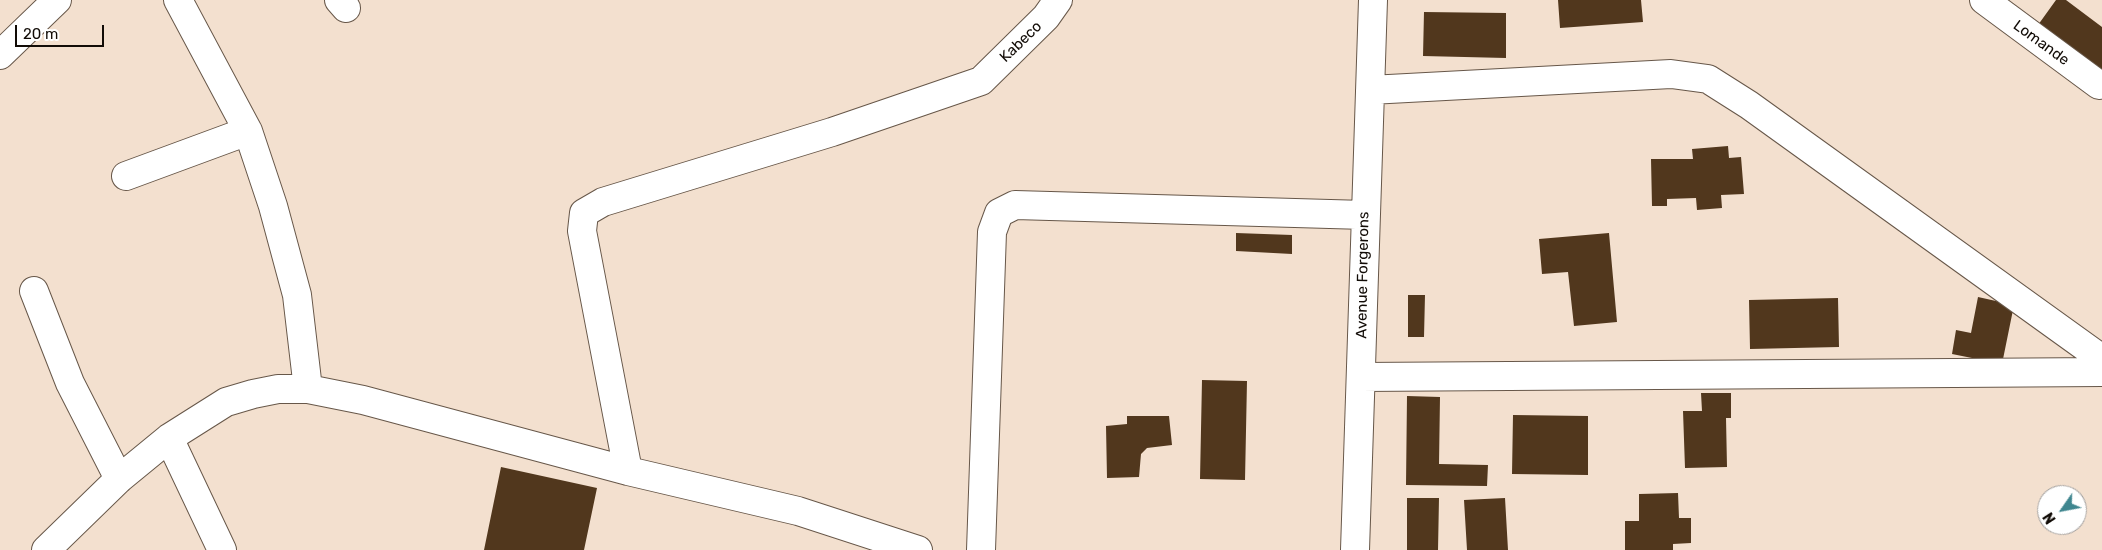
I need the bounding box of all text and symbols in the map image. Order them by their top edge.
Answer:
scale bar [18,15,106,47]
street label: Lomande [2009,17,2073,69]
street label: Kabeco [996,18,1046,66]
text: 20 m [23,25,58,43]
street label: Avenue Forgerons [1353,211,1373,339]
north arrow [2037,485,2087,535]
text: N [2040,509,2060,527]

